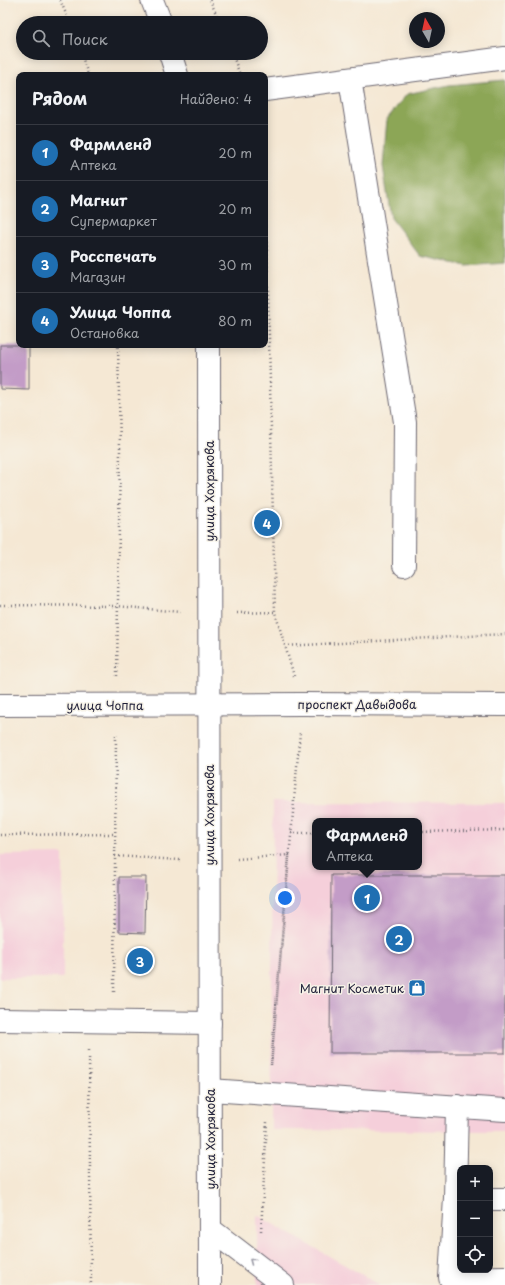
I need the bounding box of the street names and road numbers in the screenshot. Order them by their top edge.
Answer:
street label: улица Хохрякова [200,440,218,542]
street label: проспект Давыдова [298,695,417,713]
street label: улица Чоппа [66,696,144,714]
street label: улица Хохрякова [200,764,218,866]
street label: улица Хохрякова [201,1088,219,1190]

